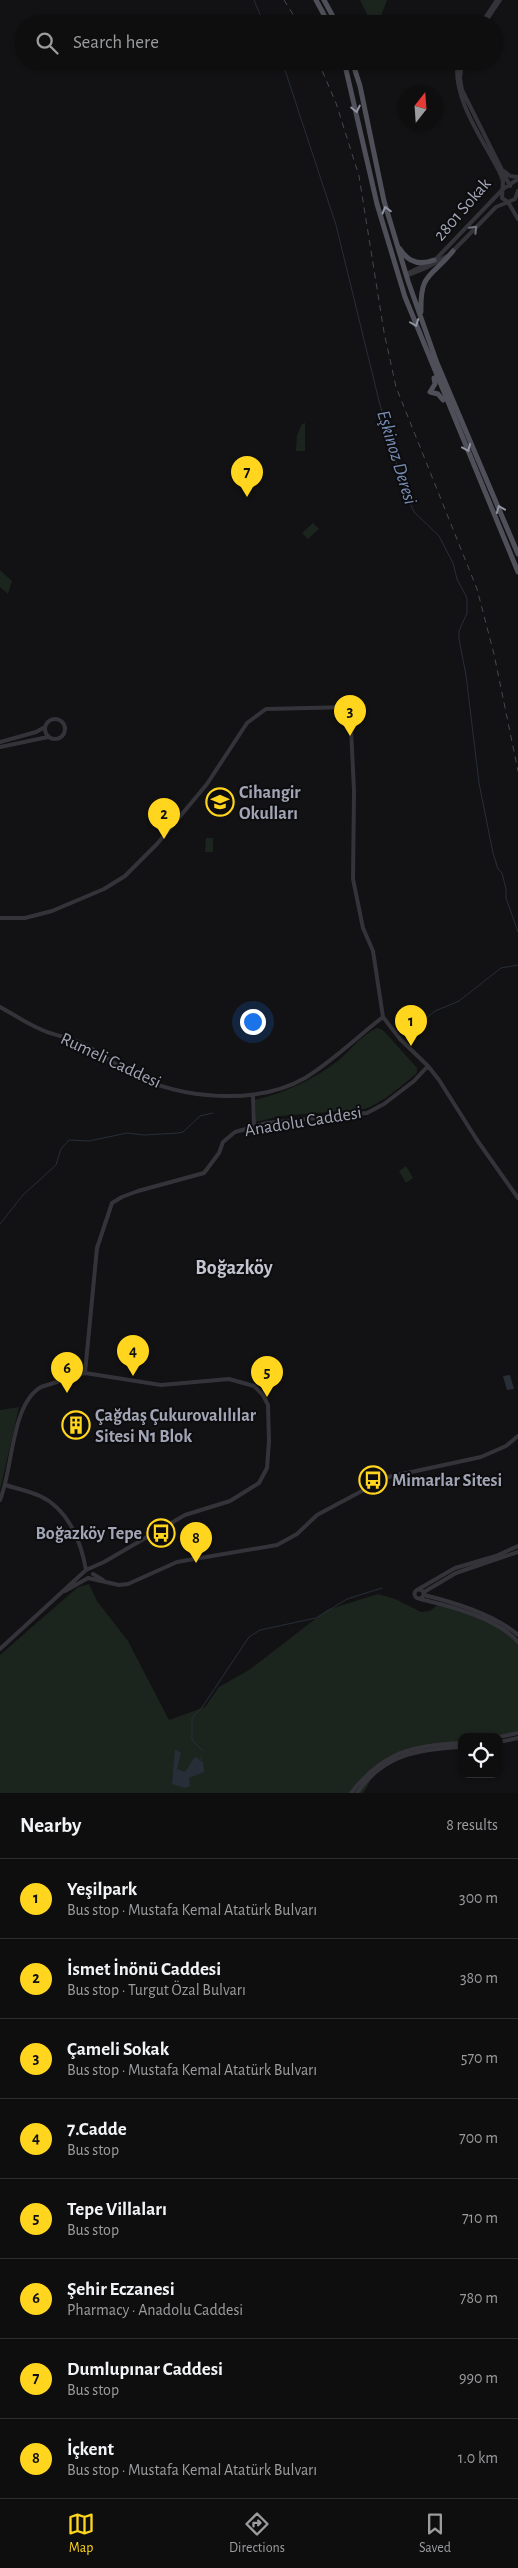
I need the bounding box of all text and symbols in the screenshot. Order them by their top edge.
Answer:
search box [15,15,503,70]
icon: search [33,29,61,57]
text: Search here [73,33,159,52]
north arrow [398,85,443,130]
one-way arrow [350,104,360,113]
street label: 2801 Sokak [431,174,495,245]
one-way arrow [382,207,392,215]
one-way arrow [468,226,477,235]
one-way arrow [409,318,419,326]
water label: Eşkinoz Deresi [373,408,420,507]
one-way arrow [460,443,471,452]
pin: 7 [231,456,263,497]
one-way arrow [496,505,506,514]
pin: 3 [334,695,366,736]
place label: Cihangir Okulları [239,784,301,823]
school or university icon: Cihangir Okulları [205,787,235,817]
pin: 2 [148,798,180,839]
pin: 1 [395,1005,427,1046]
your location [240,1009,266,1035]
street label: Rumeli Caddesi [58,1030,164,1092]
street label: Anadolu Caddesi [243,1104,363,1140]
district label: Boğazköy [195,1258,273,1278]
pin: 4 [117,1335,149,1376]
pin: 6 [51,1352,83,1393]
pin: 5 [251,1356,283,1397]
place label: Çağdaş Çukurovalılılar Sitesi N1 Blok [95,1407,257,1446]
building icon: Çağdaş Çukurovalılılar Sitesi N1 Blok [61,1410,91,1440]
bus stop icon: Mimarlar Sitesi [358,1465,388,1495]
place label: Mimarlar Sitesi [392,1472,502,1490]
bus stop icon: Boğazköy Tepe [146,1518,176,1548]
pin: 8 [180,1522,212,1563]
place label: Boğazköy Tepe [35,1525,142,1543]
map controls [458,1733,503,1778]
button: locate [458,1733,503,1778]
text: Nearby [20,1815,81,1836]
text: 8 results [446,1817,498,1833]
text: Yeşilpark [67,1880,137,1899]
text: 1 [33,1890,39,1906]
text: 300 m [459,1890,498,1906]
text: Bus stop · Mustafa Kemal Atatürk Bulvarı [67,1902,317,1918]
text: İsmet İnönü Caddesi [67,1960,221,1979]
text: 2 [32,1970,40,1986]
text: 380 m [460,1970,498,1986]
text: Bus stop · Turgut Özal Bulvarı [67,1982,246,1998]
text: Çameli Sokak [67,2040,169,2059]
text: 3 [33,2050,39,2066]
text: 570 m [461,2050,498,2066]
text: Bus stop · Mustafa Kemal Atatürk Bulvarı [67,2062,317,2078]
text: 7.Cadde [67,2120,127,2139]
text: 4 [32,2130,40,2146]
text: 700 m [459,2130,498,2146]
text: Bus stop [67,2142,119,2158]
text: Tepe Villaları [67,2200,167,2219]
text: 5 [33,2210,39,2226]
text: 710 m [462,2210,498,2226]
text: Bus stop [67,2222,119,2238]
text: Şehir Eczanesi [67,2280,175,2299]
text: 6 [32,2290,40,2306]
text: 780 m [460,2290,498,2306]
text: Pharmacy · Anadolu Caddesi [67,2302,243,2318]
text: Dumlupınar Caddesi [67,2360,223,2379]
text: 7 [33,2370,39,2386]
text: 990 m [459,2370,498,2386]
text: Bus stop [67,2382,119,2398]
text: İçkent [67,2440,114,2459]
text: 8 [32,2450,40,2466]
text: 1.0 km [458,2450,498,2466]
text: Bus stop · Mustafa Kemal Atatürk Bulvarı [67,2462,317,2478]
tab: Map [67,2510,95,2557]
tab: Directions [229,2510,285,2557]
tab: Saved [419,2510,451,2557]

